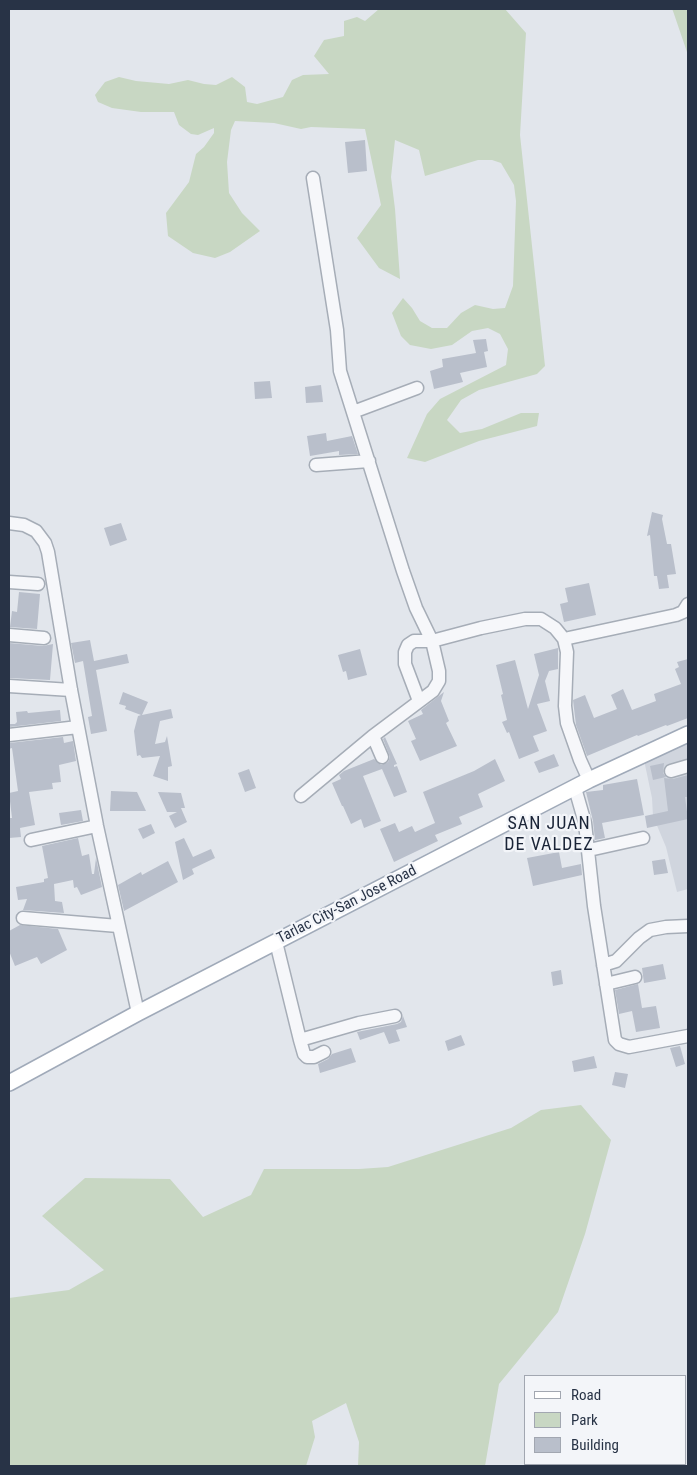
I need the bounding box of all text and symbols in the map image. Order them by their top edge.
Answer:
district label: SAN JUAN DE VALDEZ [503,813,595,856]
street label: Tarlac City-San Jose Road [274,862,420,948]
legend [524,1375,687,1465]
text: Road [571,1386,601,1404]
text: Park [571,1411,598,1429]
text: Building [571,1436,619,1454]

